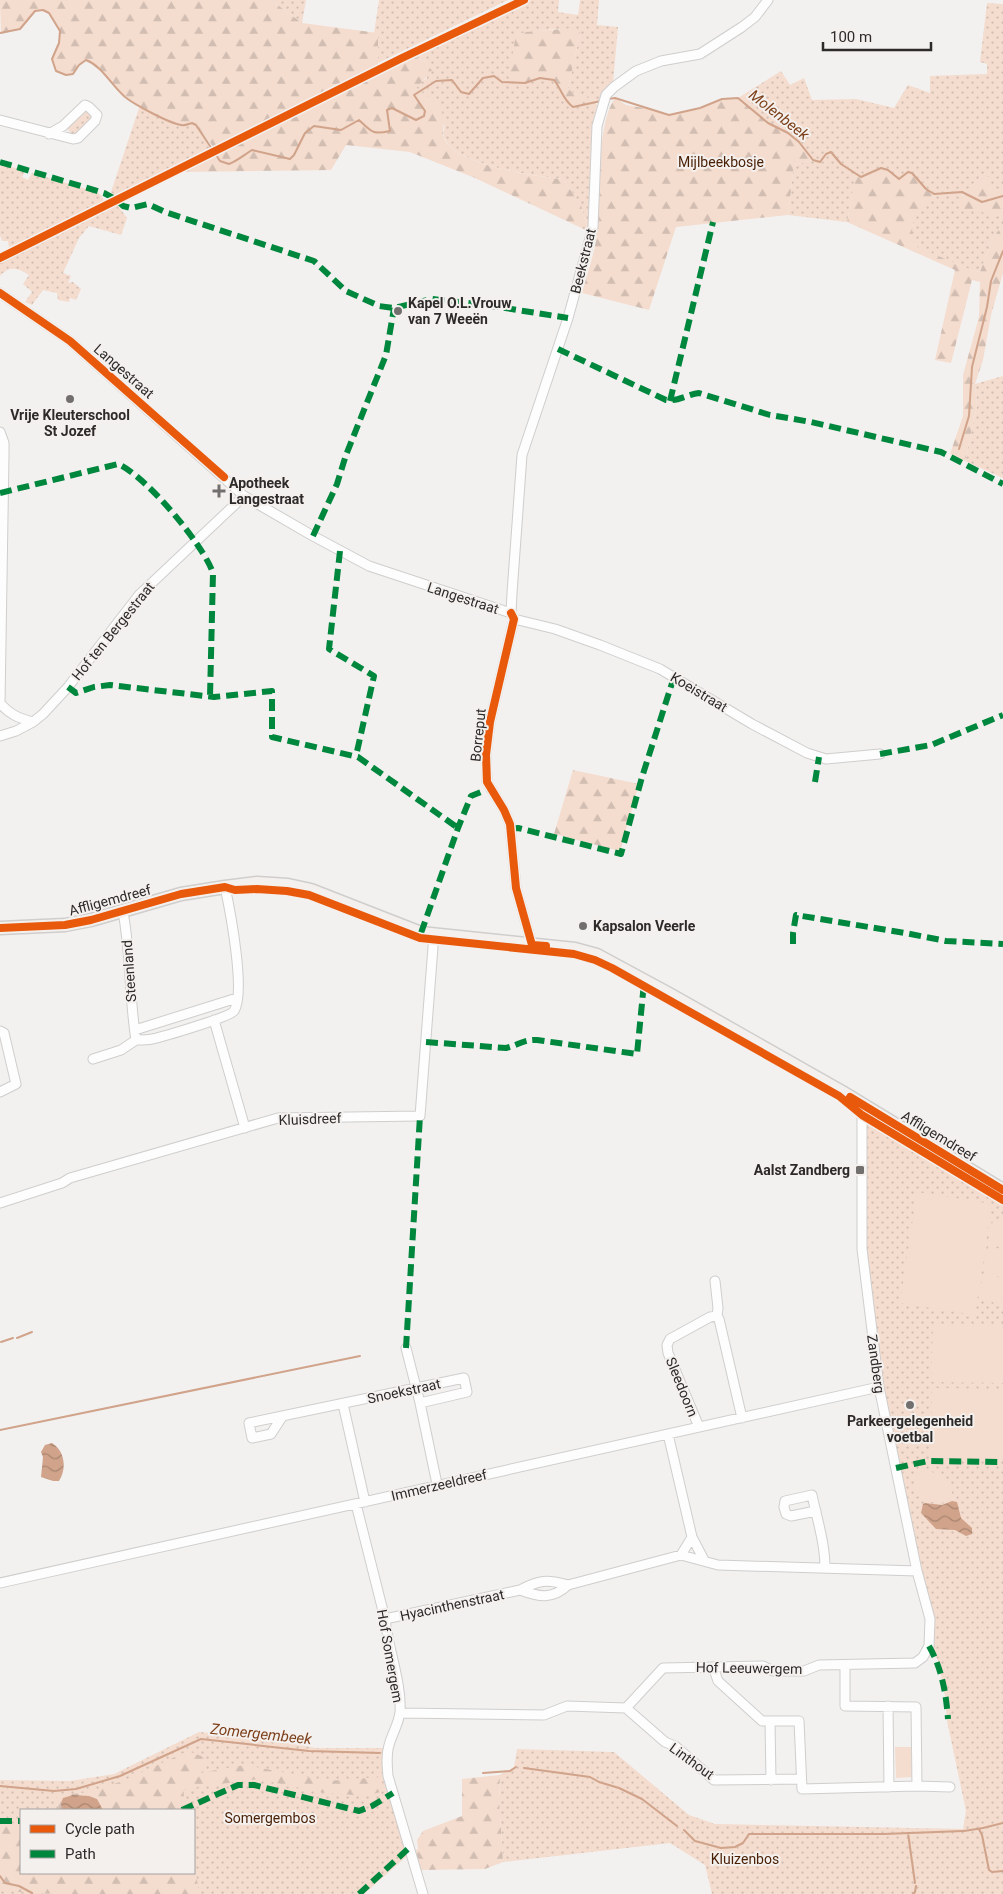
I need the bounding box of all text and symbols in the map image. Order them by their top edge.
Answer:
scale bar [823,20,930,52]
text: 100 m [830,28,872,46]
water label: Molenbeek [745,86,813,144]
park label: Mijlbeekbosje [678,154,764,170]
street label: Beekstraat [567,226,599,295]
place label: Kapel O.L.Vrouw van 7 Weeën [408,295,512,327]
marker: Kapel O.L.Vrouw van 7 Weeën [392,305,404,317]
street label: Langestraat [91,341,158,402]
marker: Vrije Kleuterschool St Jozef [64,393,76,405]
place label: Vrije Kleuterschool St Jozef [10,407,130,439]
place label: Apotheek Langestraat [229,475,304,507]
marker: Apotheek Langestraat [213,485,225,497]
street label: Hof ten Bergestraat [69,578,158,683]
street label: Langestraat [425,579,501,617]
street label: Koeistraat [668,669,731,715]
street label: Borreput [467,707,489,763]
street label: Affligemdreef [67,881,153,919]
place label: Kapsalon Veerle [593,918,696,934]
marker: Kapsalon Veerle [577,920,589,932]
street label: Steenland [119,939,139,1003]
street label: Affligemdreef [899,1107,979,1165]
street label: Kluisdreef [278,1110,342,1128]
place label: Aalst Zandberg [754,1162,850,1178]
marker: Aalst Zandberg [854,1164,866,1176]
street label: Zandberg [864,1333,888,1395]
street label: Sleedoorn [663,1355,701,1419]
street label: Snoekstraat [366,1375,443,1407]
marker: Parkeergelegenheid voetbal [904,1399,916,1411]
place label: Parkeergelegenheid voetbal [847,1413,973,1445]
street label: Immerzeeldreef [390,1466,489,1504]
street label: Hyacinthenstraat [398,1586,506,1624]
street label: Hof Somergem [374,1608,406,1704]
street label: Hof Leeuwergem [696,1659,802,1677]
water label: Zomergembeek [208,1720,313,1748]
street label: Linthout [667,1739,718,1783]
legend [20,1809,195,1874]
park label: Somergembos [224,1810,316,1826]
text: Cycle path [65,1820,135,1838]
text: Path [65,1845,96,1863]
park label: Kluizenbos [711,1851,779,1867]

